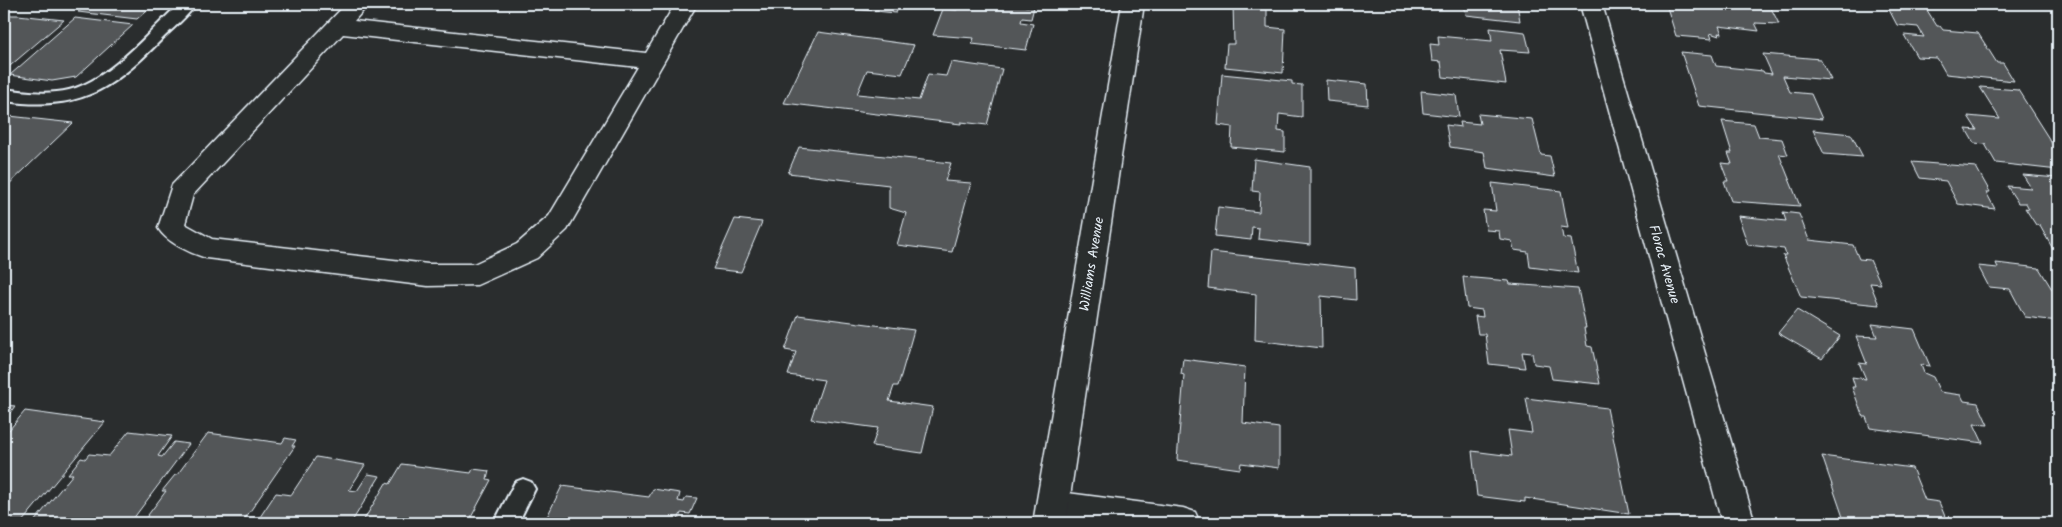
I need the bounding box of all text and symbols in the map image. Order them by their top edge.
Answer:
street label: Williams Avenue [1074,215,1110,313]
street label: Florac Avenue [1642,222,1686,307]

